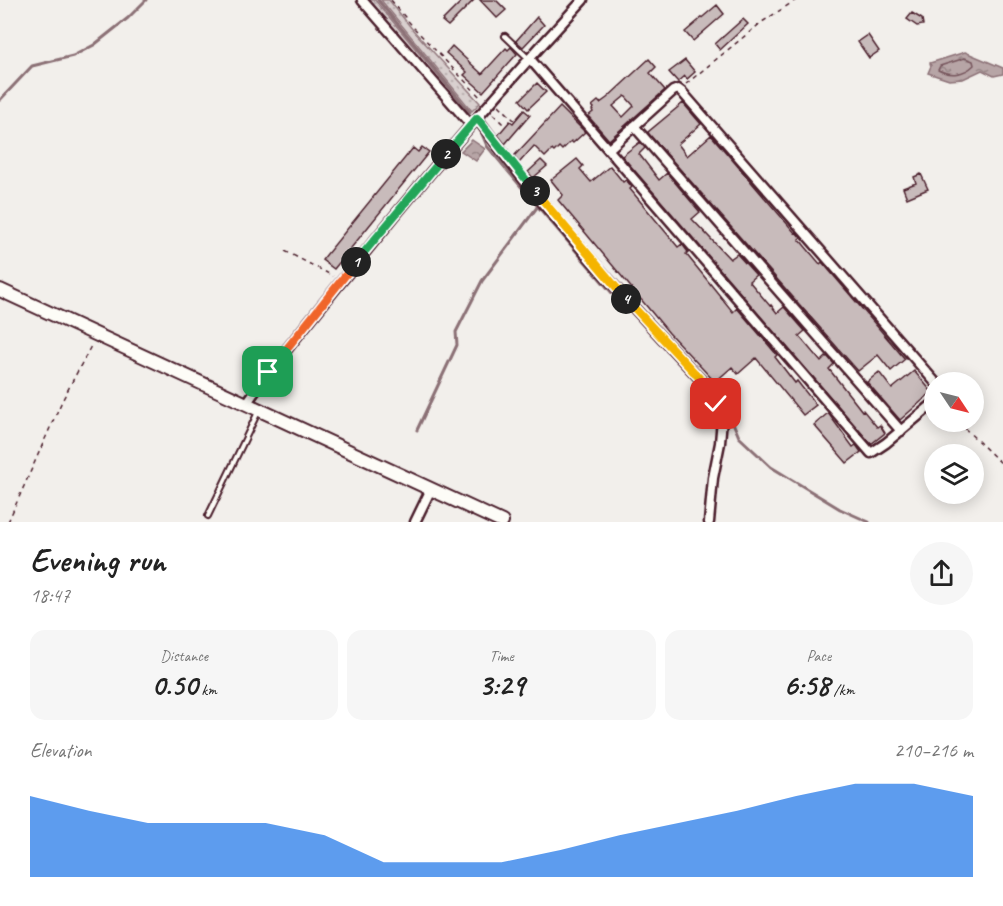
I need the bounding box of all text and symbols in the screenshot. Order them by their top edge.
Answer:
pin: 2 [431,139,461,169]
text: 2 [442,144,450,164]
pin: 3 [520,176,550,206]
text: 3 [531,181,539,201]
pin: 1 [341,247,371,277]
text: 1 [352,252,360,272]
pin: 4 [611,284,641,314]
text: 4 [622,289,630,309]
pin [242,346,293,397]
icon: arrive [251,355,284,388]
north arrow [924,372,984,432]
map controls [924,372,984,504]
pin [690,378,741,429]
icon: check [699,387,732,420]
button: layers [924,444,984,504]
text: Evening run [30,539,165,581]
button: share [910,542,973,605]
text: 18:47 [30,583,70,608]
text: Distance [160,646,208,666]
text: Time [489,646,514,666]
text: Pace [807,646,831,666]
text: 0.50 [151,666,197,704]
text: 3:29 [478,666,525,704]
text: 6:58 [783,666,830,704]
text: km [197,680,217,700]
text: /km [830,680,855,700]
text: Elevation [30,738,92,763]
text: 210–216 m [894,738,973,763]

